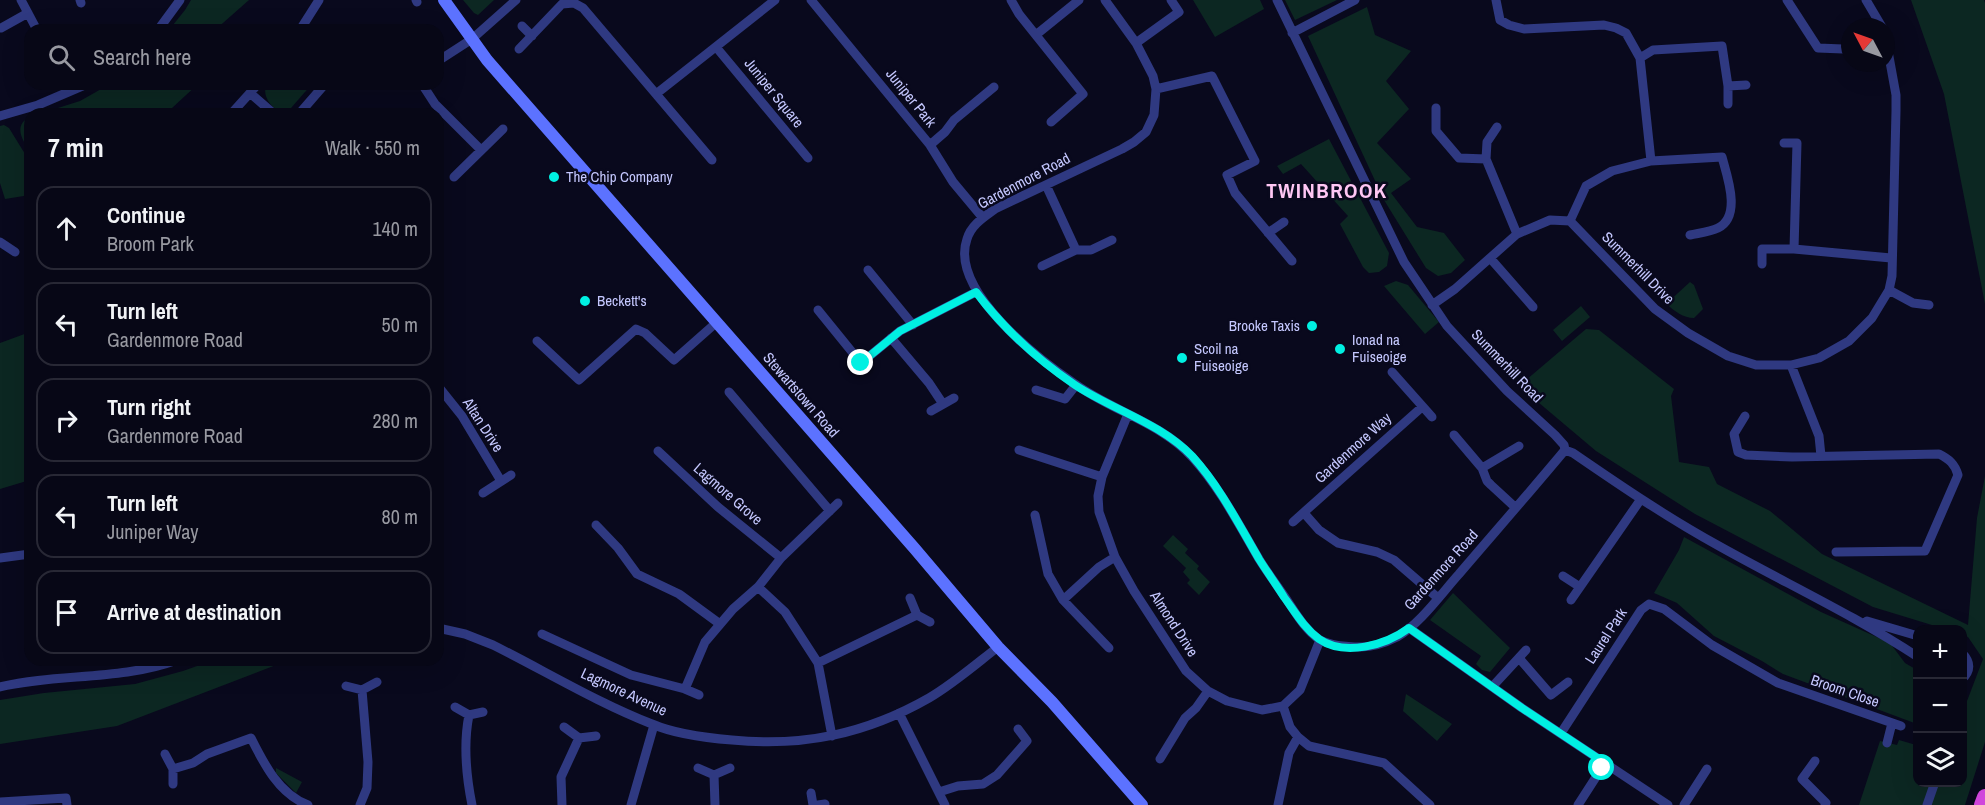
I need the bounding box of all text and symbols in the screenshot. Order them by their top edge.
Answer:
north arrow [1841,18,1895,72]
search box [24,24,444,90]
icon: search [45,41,78,74]
text: Search here [93,42,191,72]
street label: Juniper Square [740,53,809,132]
street label: Juniper Park [881,64,942,132]
text: 7 min [48,130,104,165]
text: Walk · 550 m [325,134,420,161]
street label: Gardenmore Road [974,147,1074,214]
place label: The Chip Company [566,166,674,187]
marker: The Chip Company [547,170,561,184]
district label: TWINBROOK [1266,176,1388,205]
text: Continue [107,200,185,230]
icon: ahead [50,212,83,245]
text: 140 m [372,215,418,242]
street label: Summerhill Drive [1597,227,1679,309]
text: Broom Park [107,230,194,257]
place label: Beckett's [597,290,647,311]
marker: Beckett's [578,294,592,308]
text: Turn left [107,296,178,326]
icon: left [50,308,83,341]
text: 50 m [382,311,418,338]
place label: Brooke Taxis [1229,315,1300,336]
marker: Brooke Taxis [1305,319,1319,333]
street label: Summerhill Road [1467,324,1548,407]
text: Gardenmore Road [107,326,243,353]
place label: Ionad na Fuiseoige [1352,329,1407,367]
place label: Scoil na Fuiseoige [1194,338,1249,376]
marker: Ionad na Fuiseoige [1333,342,1347,356]
street label: Stewartstown Road [758,348,844,442]
route end [847,349,873,375]
marker: Scoil na Fuiseoige [1175,351,1189,365]
text: Turn right [107,392,191,422]
street label: Altan Drive [457,393,509,456]
icon: right [50,404,83,437]
text: 280 m [372,407,418,434]
street label: Gardenmore Way [1310,407,1396,488]
text: Gardenmore Road [107,422,243,449]
street label: Lagmore Grove [689,458,768,530]
text: Turn left [107,488,178,518]
icon: left [50,500,83,533]
text: 80 m [382,503,418,530]
text: Juniper Way [107,518,198,545]
street label: Gardenmore Road [1399,525,1483,615]
street label: Almond Drive [1145,586,1204,661]
icon: arrive [50,596,83,629]
text: Arrive at destination [107,597,281,627]
street label: Laurel Park [1580,603,1632,668]
map controls [1913,625,1967,787]
button: + [1913,625,1967,679]
street label: Lagmore Avenue [578,662,671,721]
street label: Broom Close [1808,669,1882,712]
button: − [1913,679,1967,733]
button: layers [1913,733,1967,787]
route start [1588,754,1614,780]

